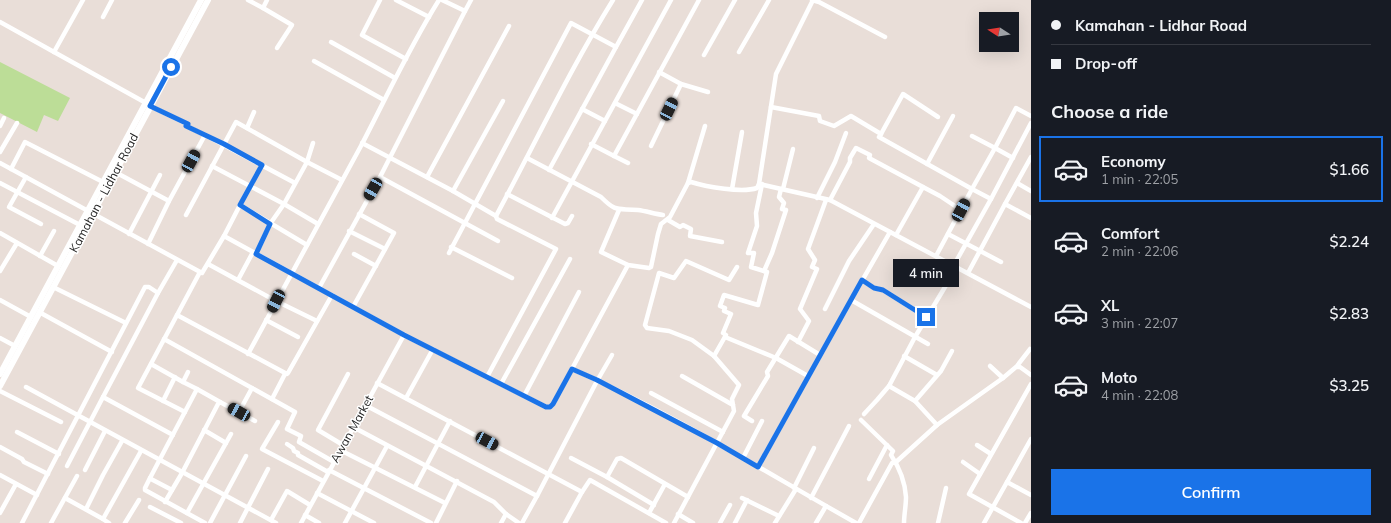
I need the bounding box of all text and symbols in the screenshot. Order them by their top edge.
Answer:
north arrow [979,12,1019,52]
map controls [979,12,1019,52]
text: Kamahan - Lidhar Road [1075,16,1247,35]
text: Drop-off [1075,54,1137,73]
route start [162,58,180,76]
car [658,96,680,122]
text: Choose a ride [1051,100,1168,123]
street label: Kamahan - Lidhar Road [66,131,141,255]
car [180,148,202,174]
icon: car [1053,151,1089,187]
text: Economy [1101,152,1166,171]
text: $1.66 [1329,160,1369,179]
text: 1 min · 22:05 [1101,171,1178,187]
car [362,176,384,202]
car [950,197,972,223]
icon: car [1053,223,1089,259]
text: Comfort [1101,224,1159,243]
text: $2.24 [1329,232,1369,251]
text: 2 min · 22:06 [1101,243,1178,259]
callout: 4 min [893,259,959,287]
text: 4 min [909,265,943,281]
car [265,288,287,314]
icon: car [1053,295,1089,331]
text: XL [1101,296,1119,315]
text: $2.83 [1329,304,1369,323]
route end [917,308,935,326]
text: 3 min · 22:07 [1101,315,1178,331]
icon: car [1053,367,1089,403]
text: Moto [1101,368,1137,387]
text: $3.25 [1329,376,1369,395]
text: 4 min · 22:08 [1101,387,1178,403]
street label: Awan Market [327,392,376,465]
car [226,401,252,423]
car [474,430,500,452]
button: Confirm [1051,469,1371,515]

